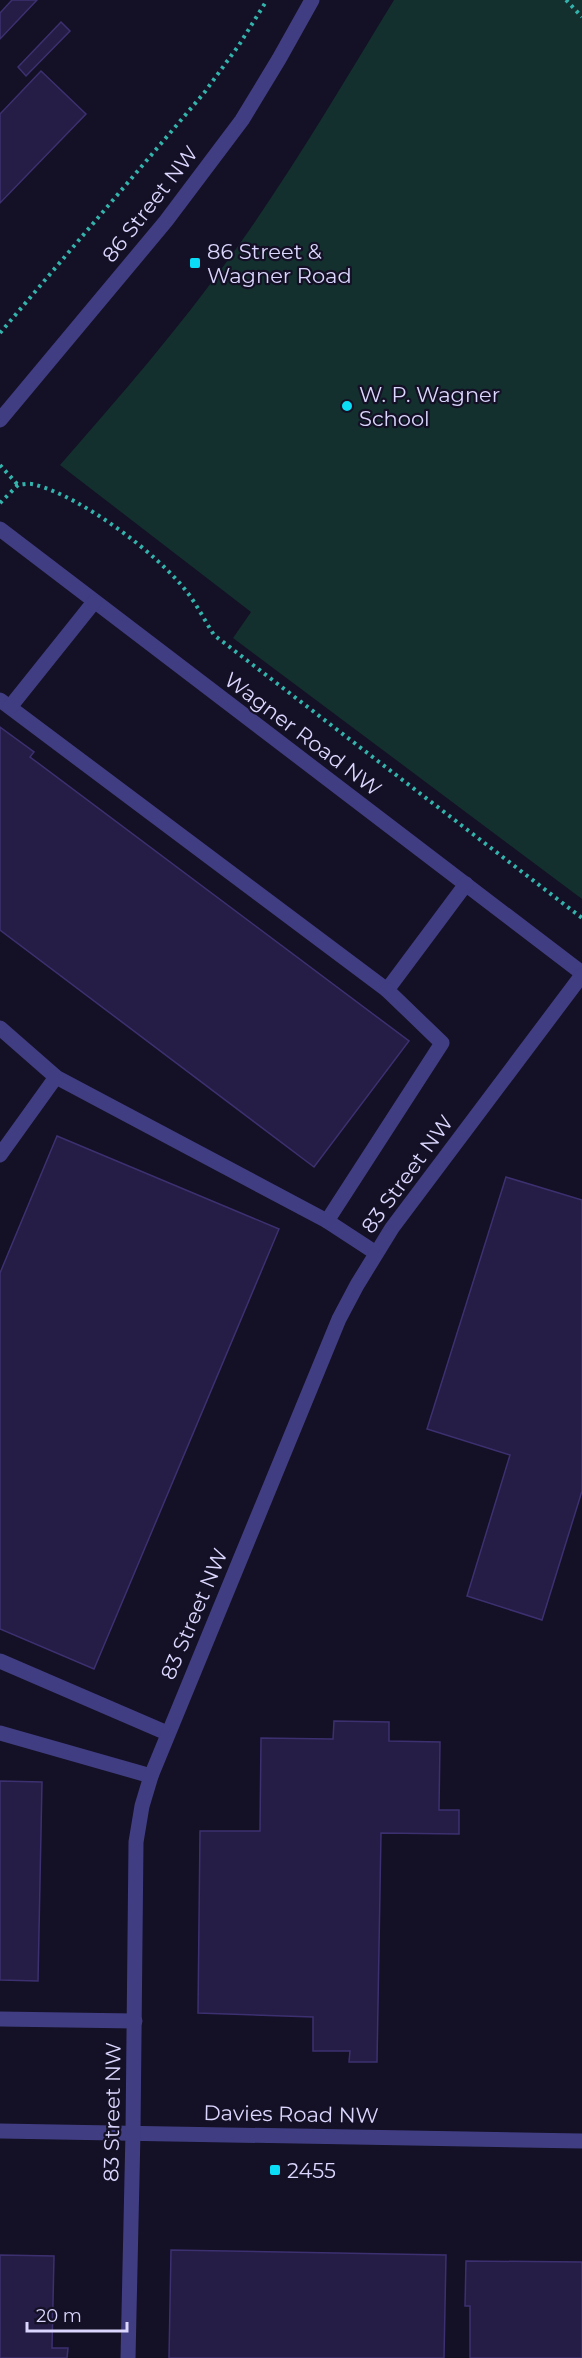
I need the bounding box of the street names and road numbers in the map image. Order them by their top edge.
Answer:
street label: 86 Street NW [97,141,203,267]
street label: Wagner Road NW [220,667,386,801]
street label: 83 Street NW [356,1110,458,1238]
street label: 83 Street NW [155,1545,233,1683]
street label: 83 Street NW [98,2042,126,2182]
street label: Davies Road NW [203,2100,379,2128]

